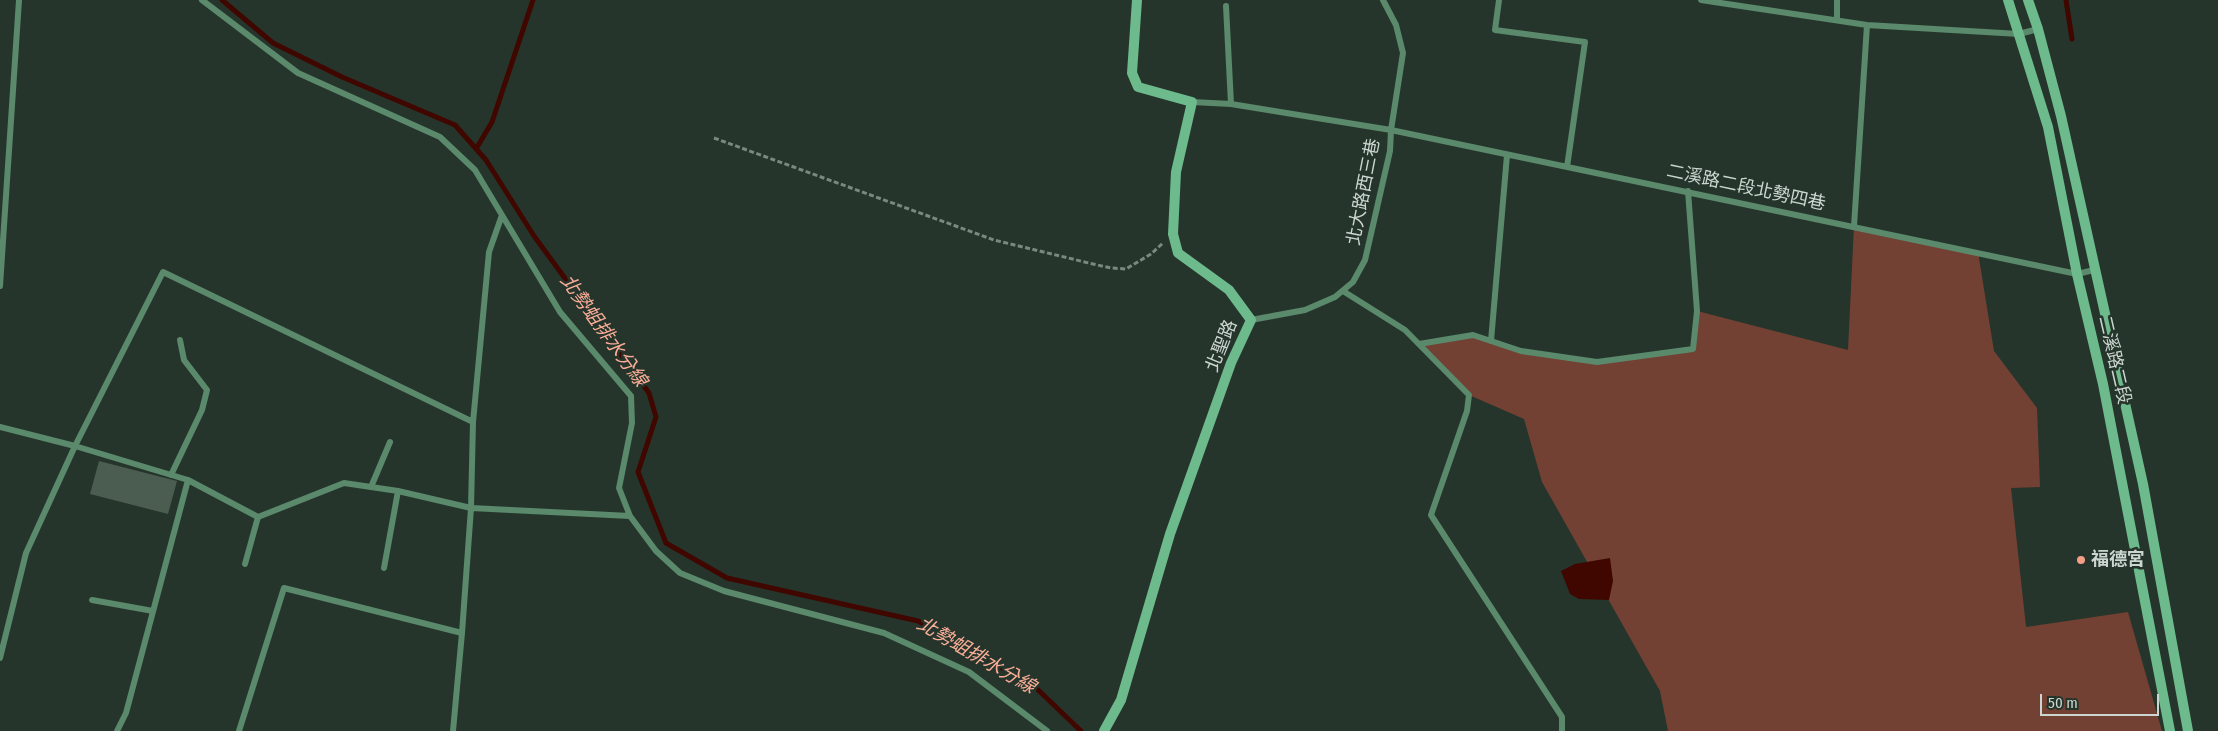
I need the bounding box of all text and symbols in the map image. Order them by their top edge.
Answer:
street label: 北大路西三巷 [1343,137,1385,247]
street label: 二溪路二段北勢四巷 [1665,161,1827,215]
water label: 北勢蛆排水分線 [555,270,651,392]
street label: 二溪路二段 [2093,314,2135,406]
street label: 北聖路 [1202,317,1242,375]
place label: 福德宮 [2091,549,2145,571]
marker: 福德宮 [2075,554,2087,566]
water label: 北勢蛆排水分線 [913,613,1039,699]
scale bar [2043,684,2162,716]
text: 50 m [2048,694,2078,712]

